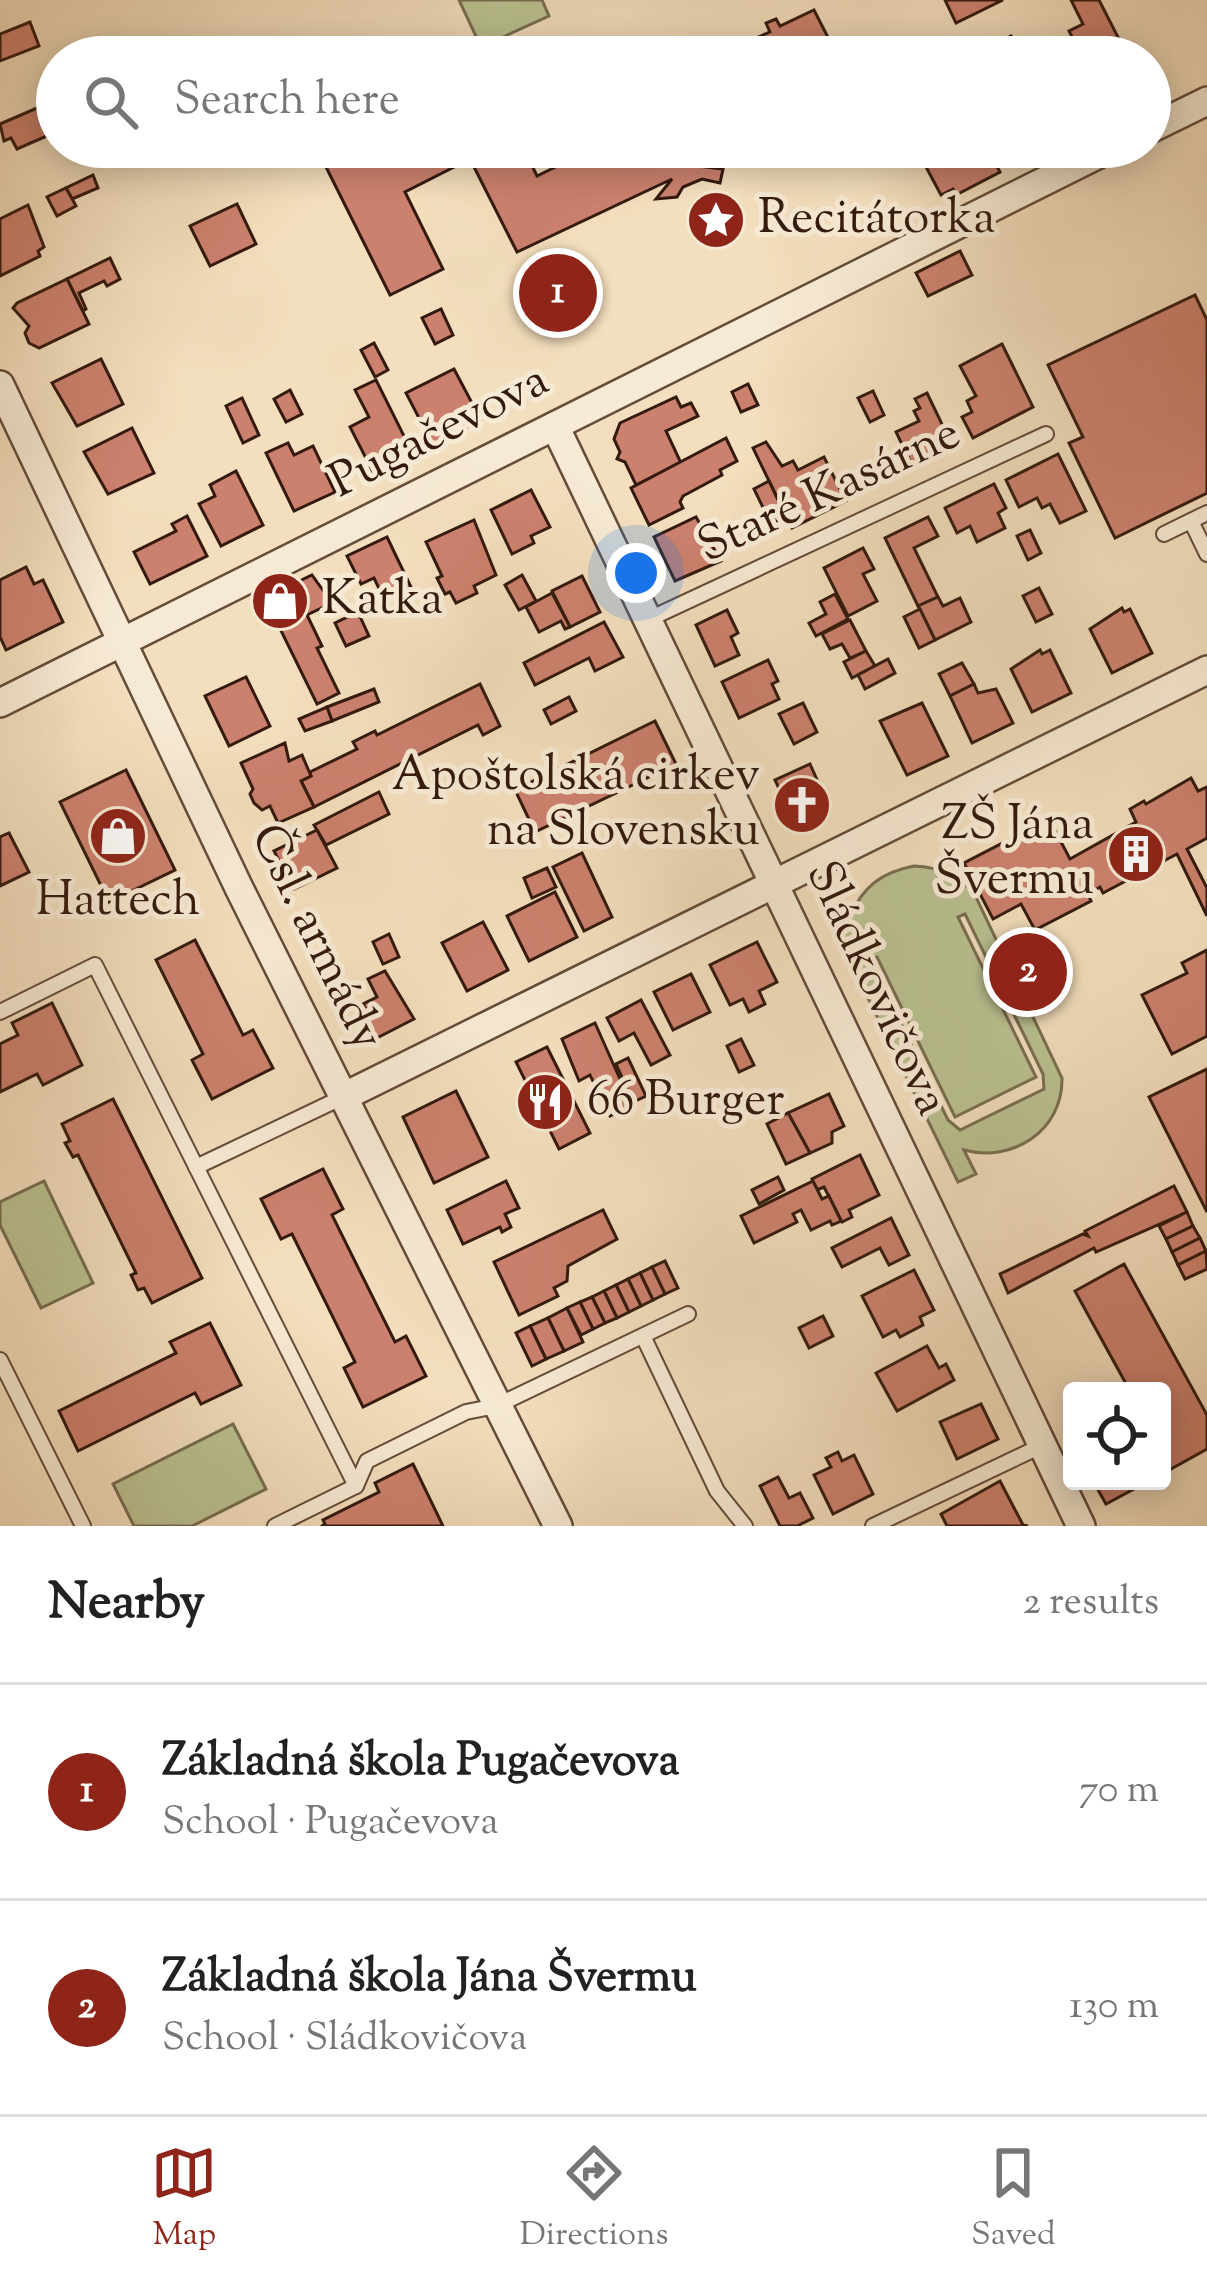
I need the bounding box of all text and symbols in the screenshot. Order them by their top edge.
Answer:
search box [36,36,1171,168]
icon: search [78,69,144,135]
text: Search here [174,70,400,135]
place label: Recitátorka [758,186,995,255]
place icon: Recitátorka [685,189,747,251]
pin: 1 [519,248,597,338]
street label: Pugačevova [318,348,562,518]
street label: Staré Kasárne [687,401,973,583]
your location [606,543,666,603]
place label: Katka [322,567,443,636]
shop icon: Katka [249,570,311,632]
place label: Apoštolská cirkev na Slovensku [392,743,760,867]
church icon: Apoštolská cirkev na Slovensku [771,774,833,836]
place label: ZŠ Jána Švermu [934,792,1094,916]
shop icon: Hattech [87,805,149,867]
street label: Čsl. armády [231,813,399,1063]
building icon: ZŠ Jána Švermu [1105,823,1167,885]
street label: Sládkovičova [786,850,964,1128]
place label: Hattech [36,868,200,937]
pin: 2 [989,927,1067,1017]
place label: 66 Burger [587,1068,784,1137]
restaurant icon: 66 Burger [514,1071,576,1133]
map controls [1063,1382,1171,1490]
button: locate [1063,1382,1171,1490]
text: Nearby [48,1568,205,1641]
text: 2 results [1023,1576,1159,1632]
text: Základná škola Pugačevova [162,1731,679,1796]
text: 1 [80,1764,94,1820]
text: 70 m [1079,1764,1159,1820]
text: School · Pugačevova [162,1796,498,1852]
text: Základná škola Jána Švermu [162,1947,697,2012]
text: 2 [78,1980,96,2036]
text: 130 m [1069,1980,1159,2036]
text: School · Sládkovičova [162,2012,527,2068]
tab: Map [151,2140,217,2260]
tab: Directions [520,2140,669,2260]
tab: Saved [971,2140,1056,2260]

